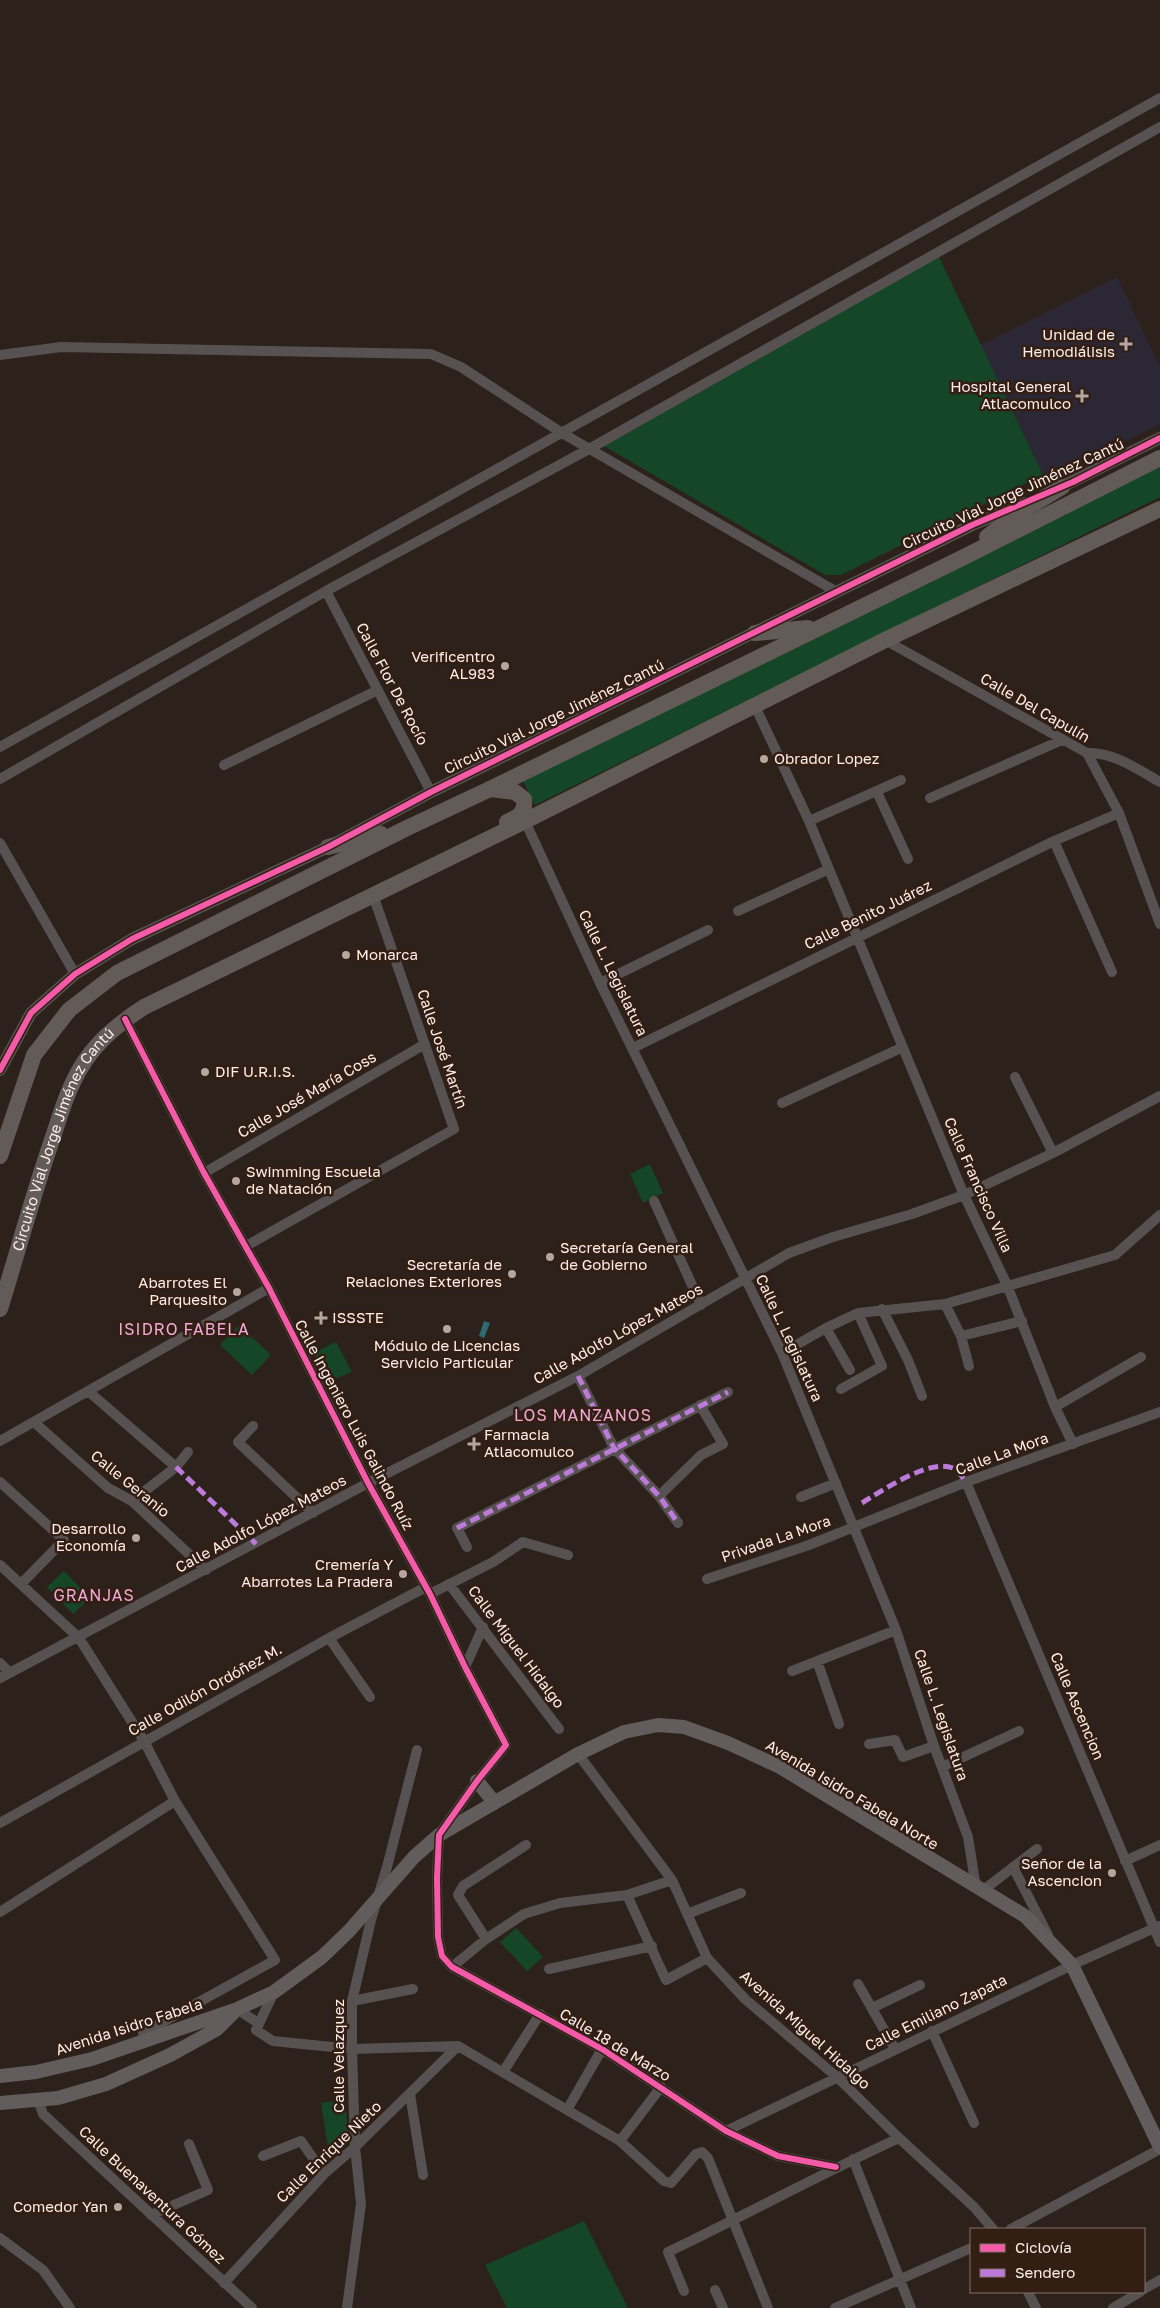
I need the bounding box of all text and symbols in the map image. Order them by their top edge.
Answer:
place label: Unidad de Hemodiálisis [1022,325,1115,360]
marker: Unidad de Hemodiálisis [1119,337,1133,351]
place label: Hospital General Atlacomulco [950,377,1071,412]
marker: Hospital General Atlacomulco [1075,389,1089,403]
street label: Circuito Vial Jorge Jiménez Cantú [899,434,1126,552]
street label: Calle Flor De Rocío [353,619,433,748]
place label: Verificentro AL983 [411,647,495,682]
street label: Circuito Vial Jorge Jiménez Cantú [441,655,666,777]
marker: Verificentro AL983 [499,660,511,672]
street label: Calle Del Capulín [978,668,1093,746]
place label: Obrador Lopez [774,749,880,767]
marker: Obrador Lopez [758,753,770,765]
street label: Calle Benito Juárez [801,875,934,953]
street label: Calle L. Legislatura [575,906,652,1039]
place label: Monarca [356,945,418,963]
marker: Monarca [340,949,352,961]
street label: Calle José Martín [414,987,472,1111]
street label: Circuito Vial Jorge Jiménez Cantú [8,1023,117,1253]
street label: Calle José María Coss [234,1047,379,1141]
place label: DIF U.R.I.S. [215,1062,296,1080]
marker: DIF U.R.I.S. [199,1066,211,1078]
street label: Calle Francisco Villa [941,1114,1017,1255]
place label: Swimming Escuela de Natación [246,1162,381,1197]
marker: Swimming Escuela de Natación [230,1175,242,1187]
place label: Secretaría General de Gobierno [560,1238,694,1273]
marker: Secretaría General de Gobierno [544,1251,556,1263]
place label: Secretaría de Relaciones Exteriores [346,1255,502,1290]
marker: Secretaría de Relaciones Exteriores [506,1268,518,1280]
street label: Calle L. Legislatura [753,1271,827,1404]
place label: Abarrotes El Parquesito [138,1273,227,1308]
street label: Calle Adolfo López Mateos [530,1279,705,1387]
marker: Abarrotes El Parquesito [231,1286,243,1298]
place label: ISSSTE [332,1308,384,1326]
marker: ISSSTE [314,1311,328,1325]
street label: Calle Ingeniero Luis Galindo Ruíz [292,1316,418,1533]
district label: ISIDRO FABELA [118,1319,250,1339]
marker: Módulo de Licencias Servicio Particular [441,1323,453,1335]
place label: Módulo de Licencias Servicio Particular [374,1336,520,1371]
district label: LOS MANZANOS [514,1405,652,1425]
place label: Farmacia Atlacomulco [484,1425,574,1460]
street label: Calle La Mora [953,1428,1051,1478]
marker: Farmacia Atlacomulco [468,1438,480,1450]
street label: Calle Geranio [88,1446,174,1521]
street label: Calle Adolfo López Mateos [172,1470,349,1576]
street label: Privada La Mora [719,1511,833,1565]
place label: Desarrollo Economía [51,1519,126,1554]
marker: Desarrollo Economía [130,1532,142,1544]
place label: Cremería Y Abarrotes La Pradera [241,1555,393,1590]
marker: Cremería Y Abarrotes La Pradera [397,1568,409,1580]
street label: Calle Miguel Hidalgo [465,1581,569,1711]
district label: GRANJAS [53,1585,135,1605]
street label: Calle Odilón Ordóñez M. [124,1639,285,1739]
street label: Calle L. Legislatura [911,1646,973,1783]
street label: Calle Ascencion [1047,1649,1109,1762]
street label: Avenida Isidro Fabela Norte [763,1735,942,1853]
place label: Señor de la Ascencion [1021,1854,1102,1889]
marker: Señor de la Ascencion [1106,1867,1118,1879]
street label: Avenida Miguel Hidalgo [737,1966,875,2093]
street label: Calle Emiliano Zapata [862,1970,1010,2054]
street label: Avenida Isidro Fabela [53,1994,204,2058]
street label: Calle Velazquez [329,1999,347,2113]
street label: Calle 18 de Marzo [557,2004,674,2084]
street label: Calle Enrique Nieto [272,2097,384,2206]
street label: Calle Buenaventura Gómez [76,2122,230,2267]
place label: Comedor Yan [13,2197,108,2215]
marker: Comedor Yan [112,2201,124,2213]
legend [970,2228,1145,2293]
text: Ciclovía [1015,2238,1072,2256]
text: Sendero [1015,2263,1075,2281]

